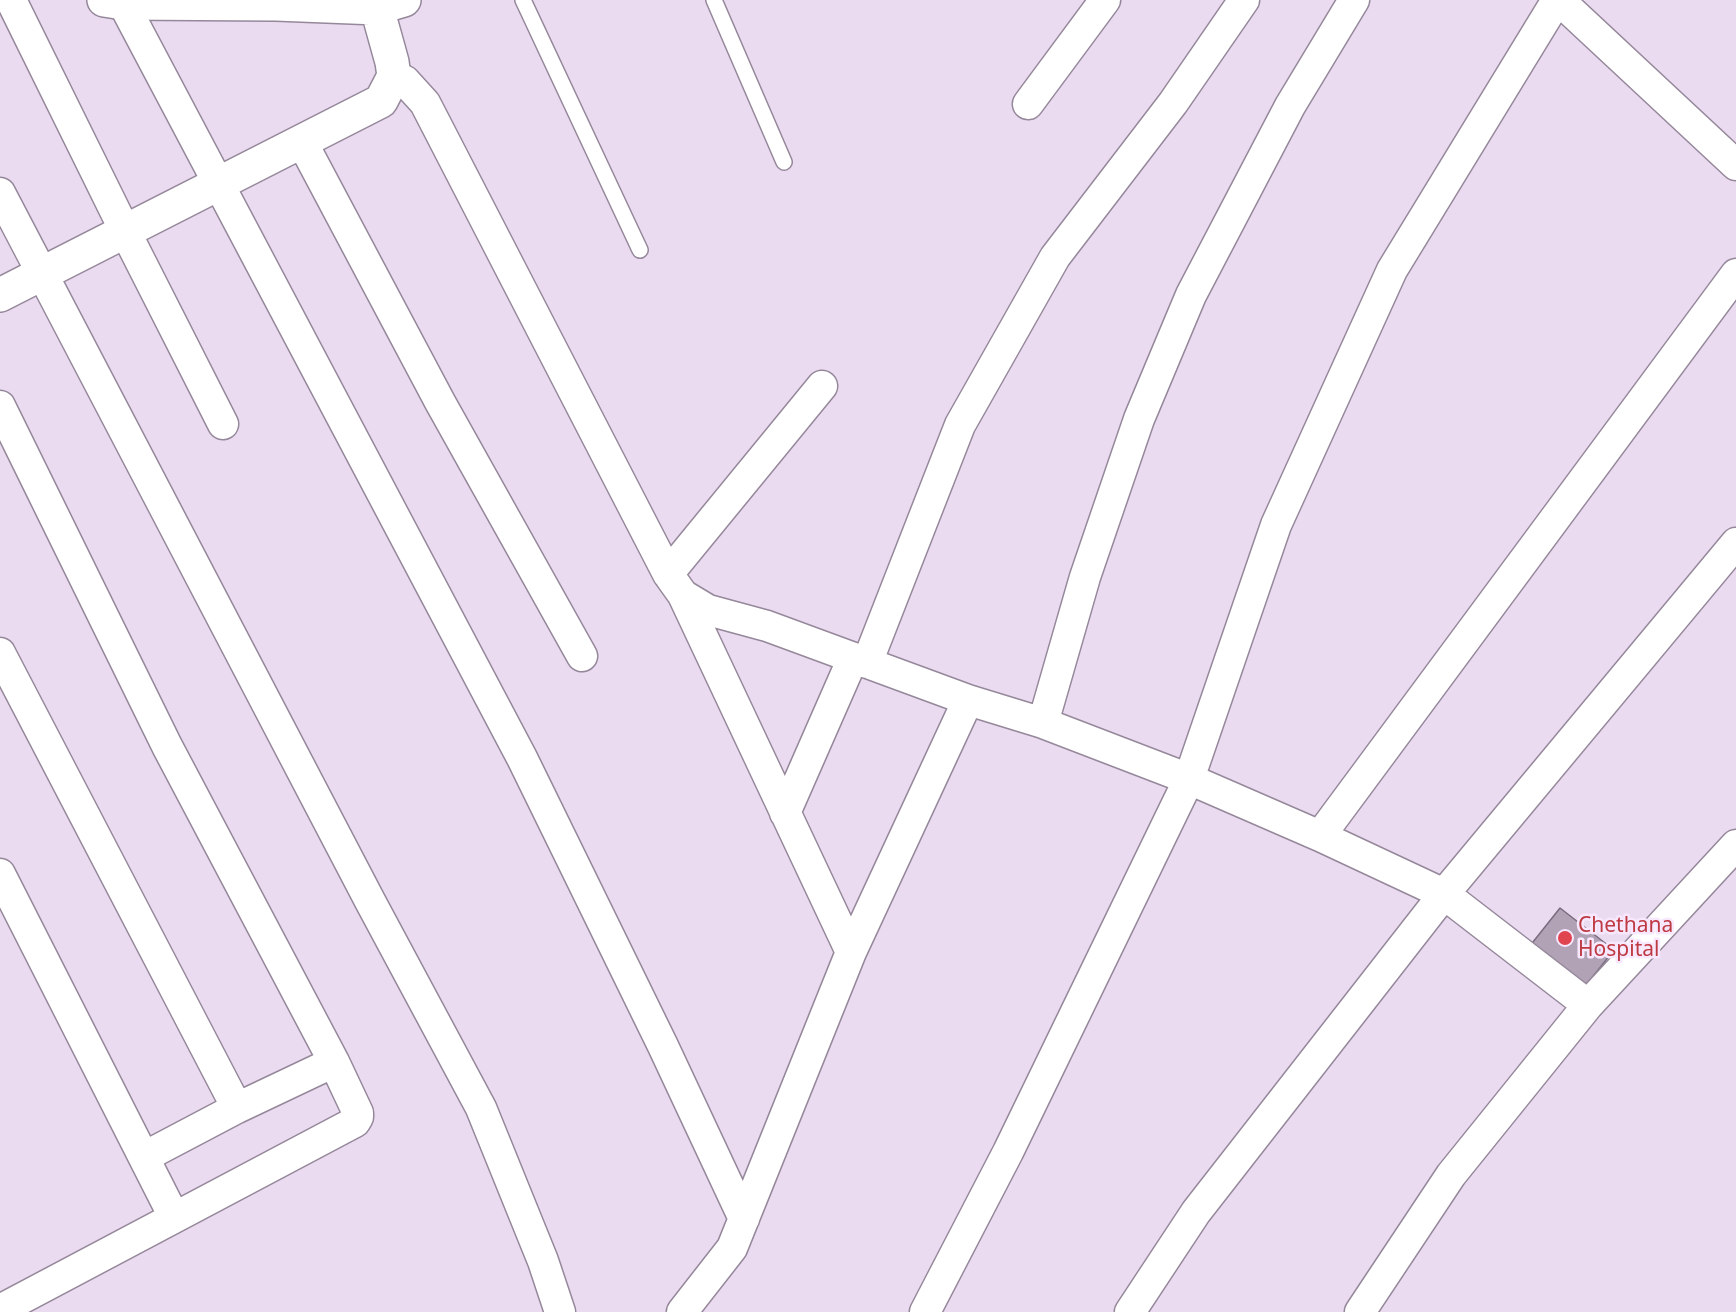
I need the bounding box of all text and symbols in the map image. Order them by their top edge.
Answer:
place label: Chethana Hospital [1578,913,1673,963]
marker: Chethana Hospital [1556,929,1574,947]

